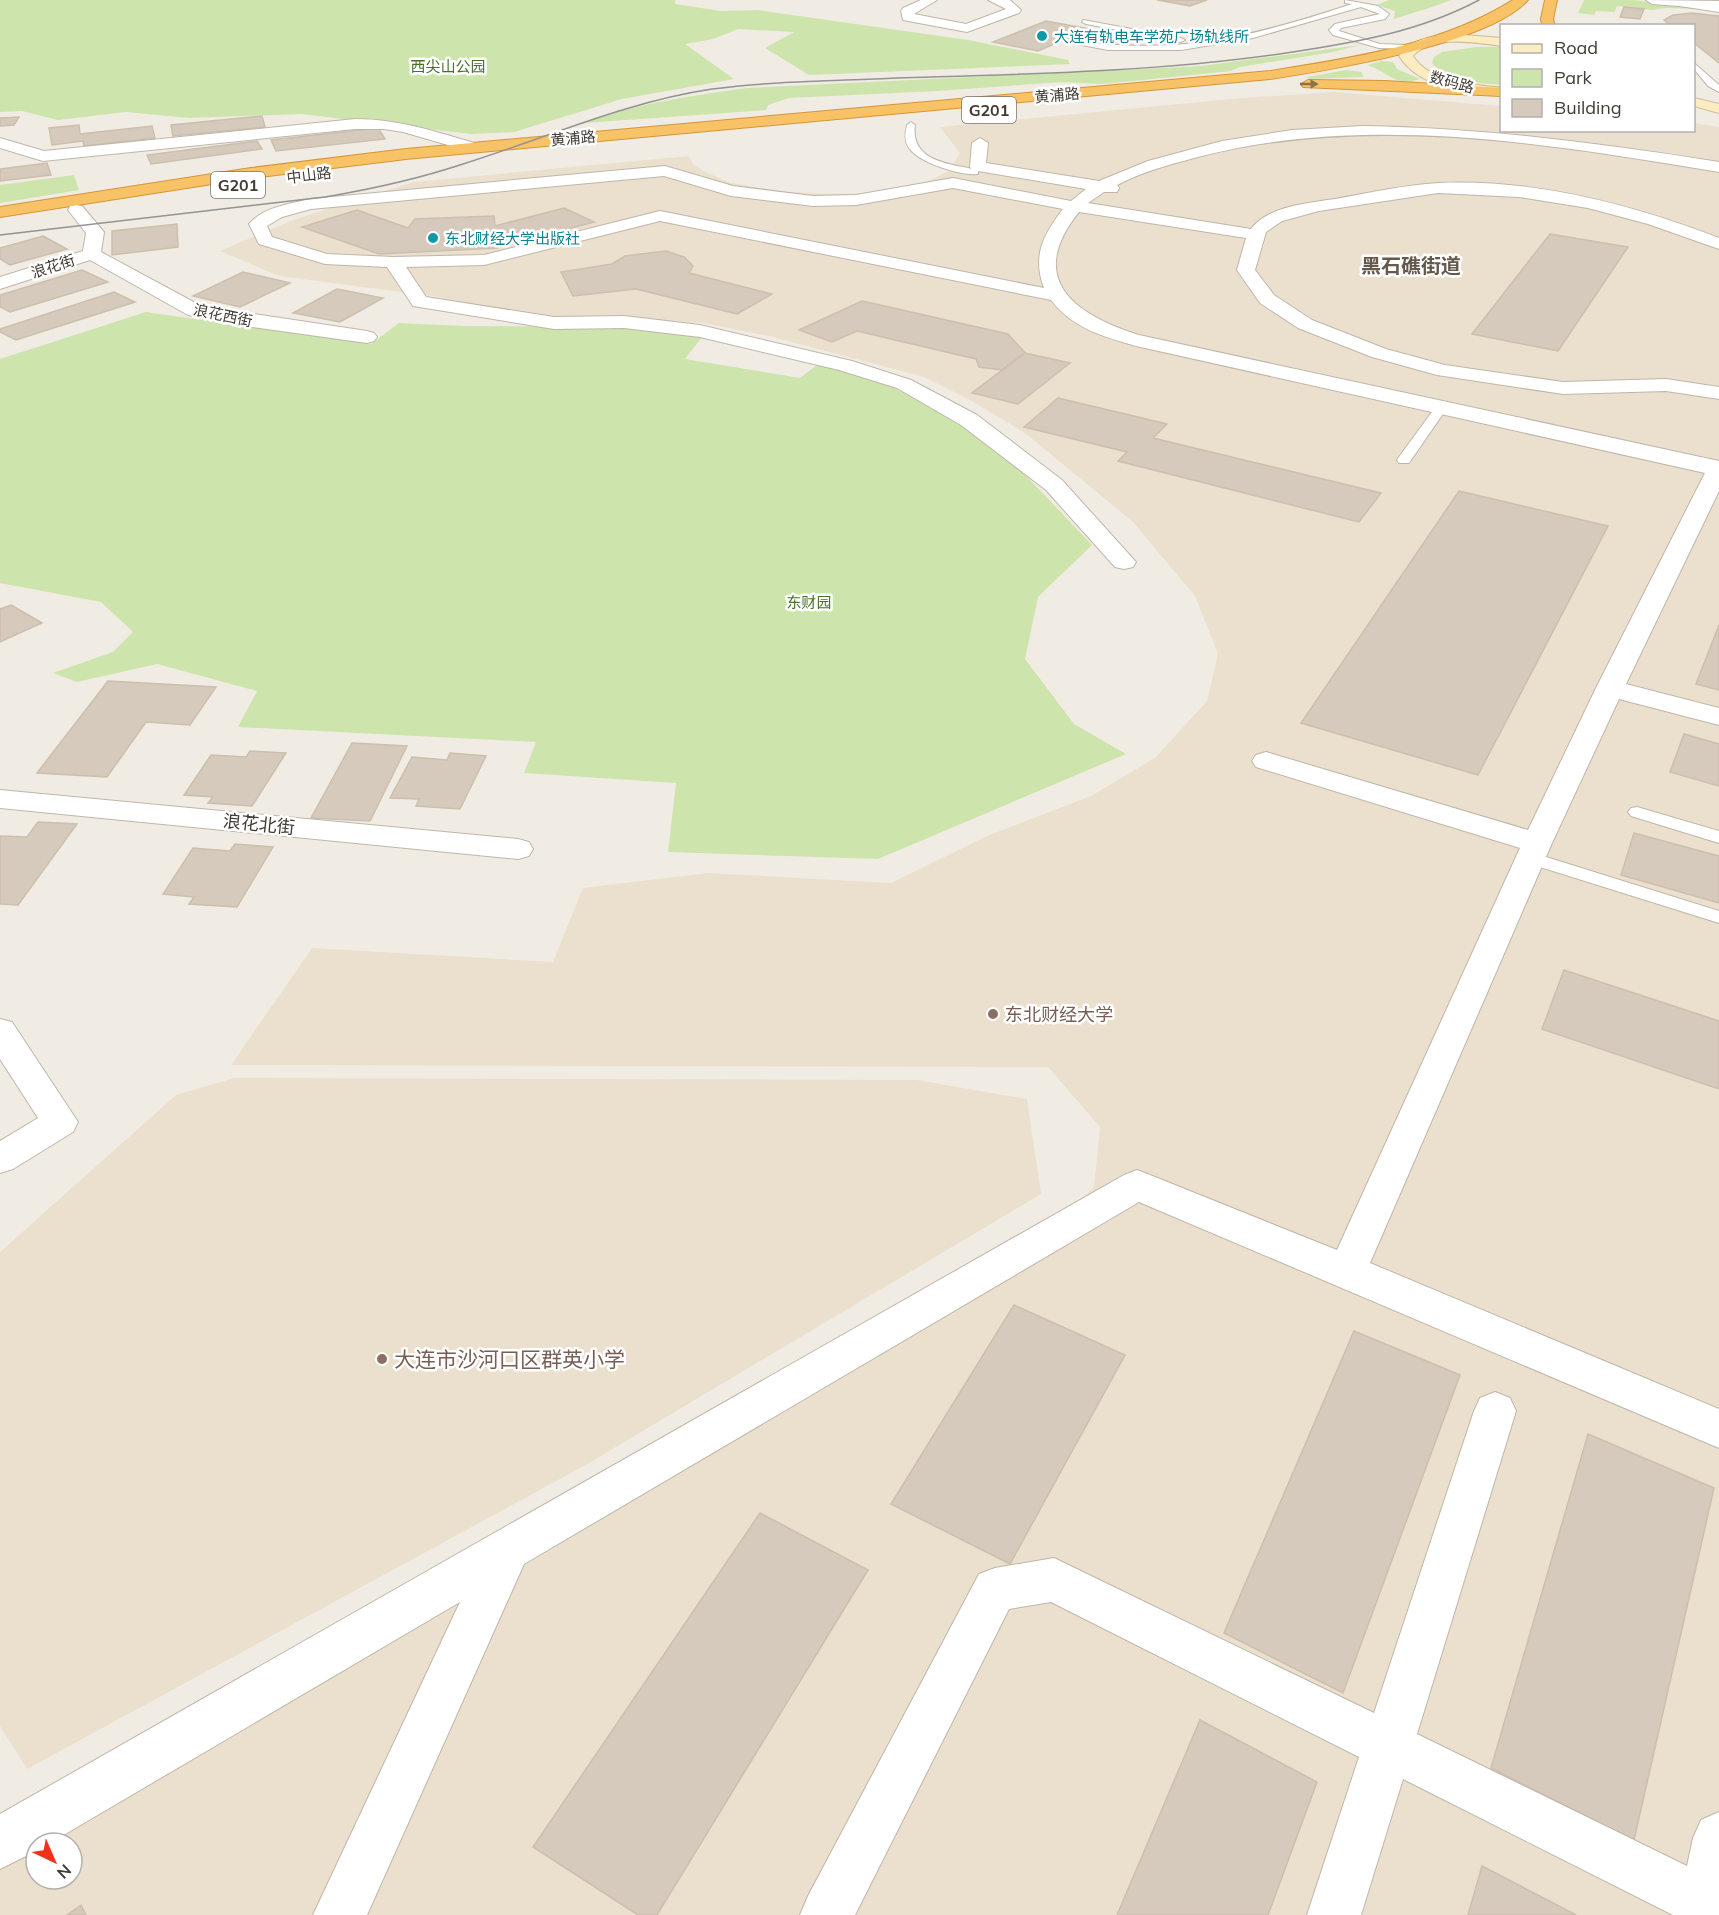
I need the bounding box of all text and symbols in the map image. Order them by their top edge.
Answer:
legend [1500,24,1695,132]
place label: 大连有轨电车学苑广场轨线所 [1054,27,1249,46]
marker: 大连有轨电车学苑广场轨线所 [1035,29,1049,43]
text: Road [1554,36,1598,59]
park label: 西尖山公园 [410,57,486,76]
text: Park [1554,66,1593,89]
street label: 数码路 [1428,67,1476,97]
one-way arrow [1299,79,1318,89]
street label: 黄浦路 [1034,84,1080,106]
text: Building [1554,96,1622,119]
road number: G201 [962,97,1016,123]
street label: 黄浦路 [550,127,596,149]
street label: 中山路 [286,163,332,187]
road number: G201 [211,172,265,198]
place label: 东北财经大学出版社 [445,229,580,248]
marker: 东北财经大学出版社 [426,231,440,245]
street label: 浪花街 [29,250,77,282]
district label: 黑石礁街道 [1361,253,1461,278]
street label: 浪花西街 [192,299,254,331]
park label: 东财园 [786,593,832,612]
street label: 浪花北街 [222,809,296,839]
place label: 东北财经大学 [1005,1003,1113,1026]
marker: 东北财经大学 [986,1007,1000,1021]
place label: 大连市沙河口区群英小学 [394,1346,625,1372]
marker: 大连市沙河口区群英小学 [375,1352,389,1366]
north arrow [24,1831,84,1891]
text: N [53,1860,76,1883]

